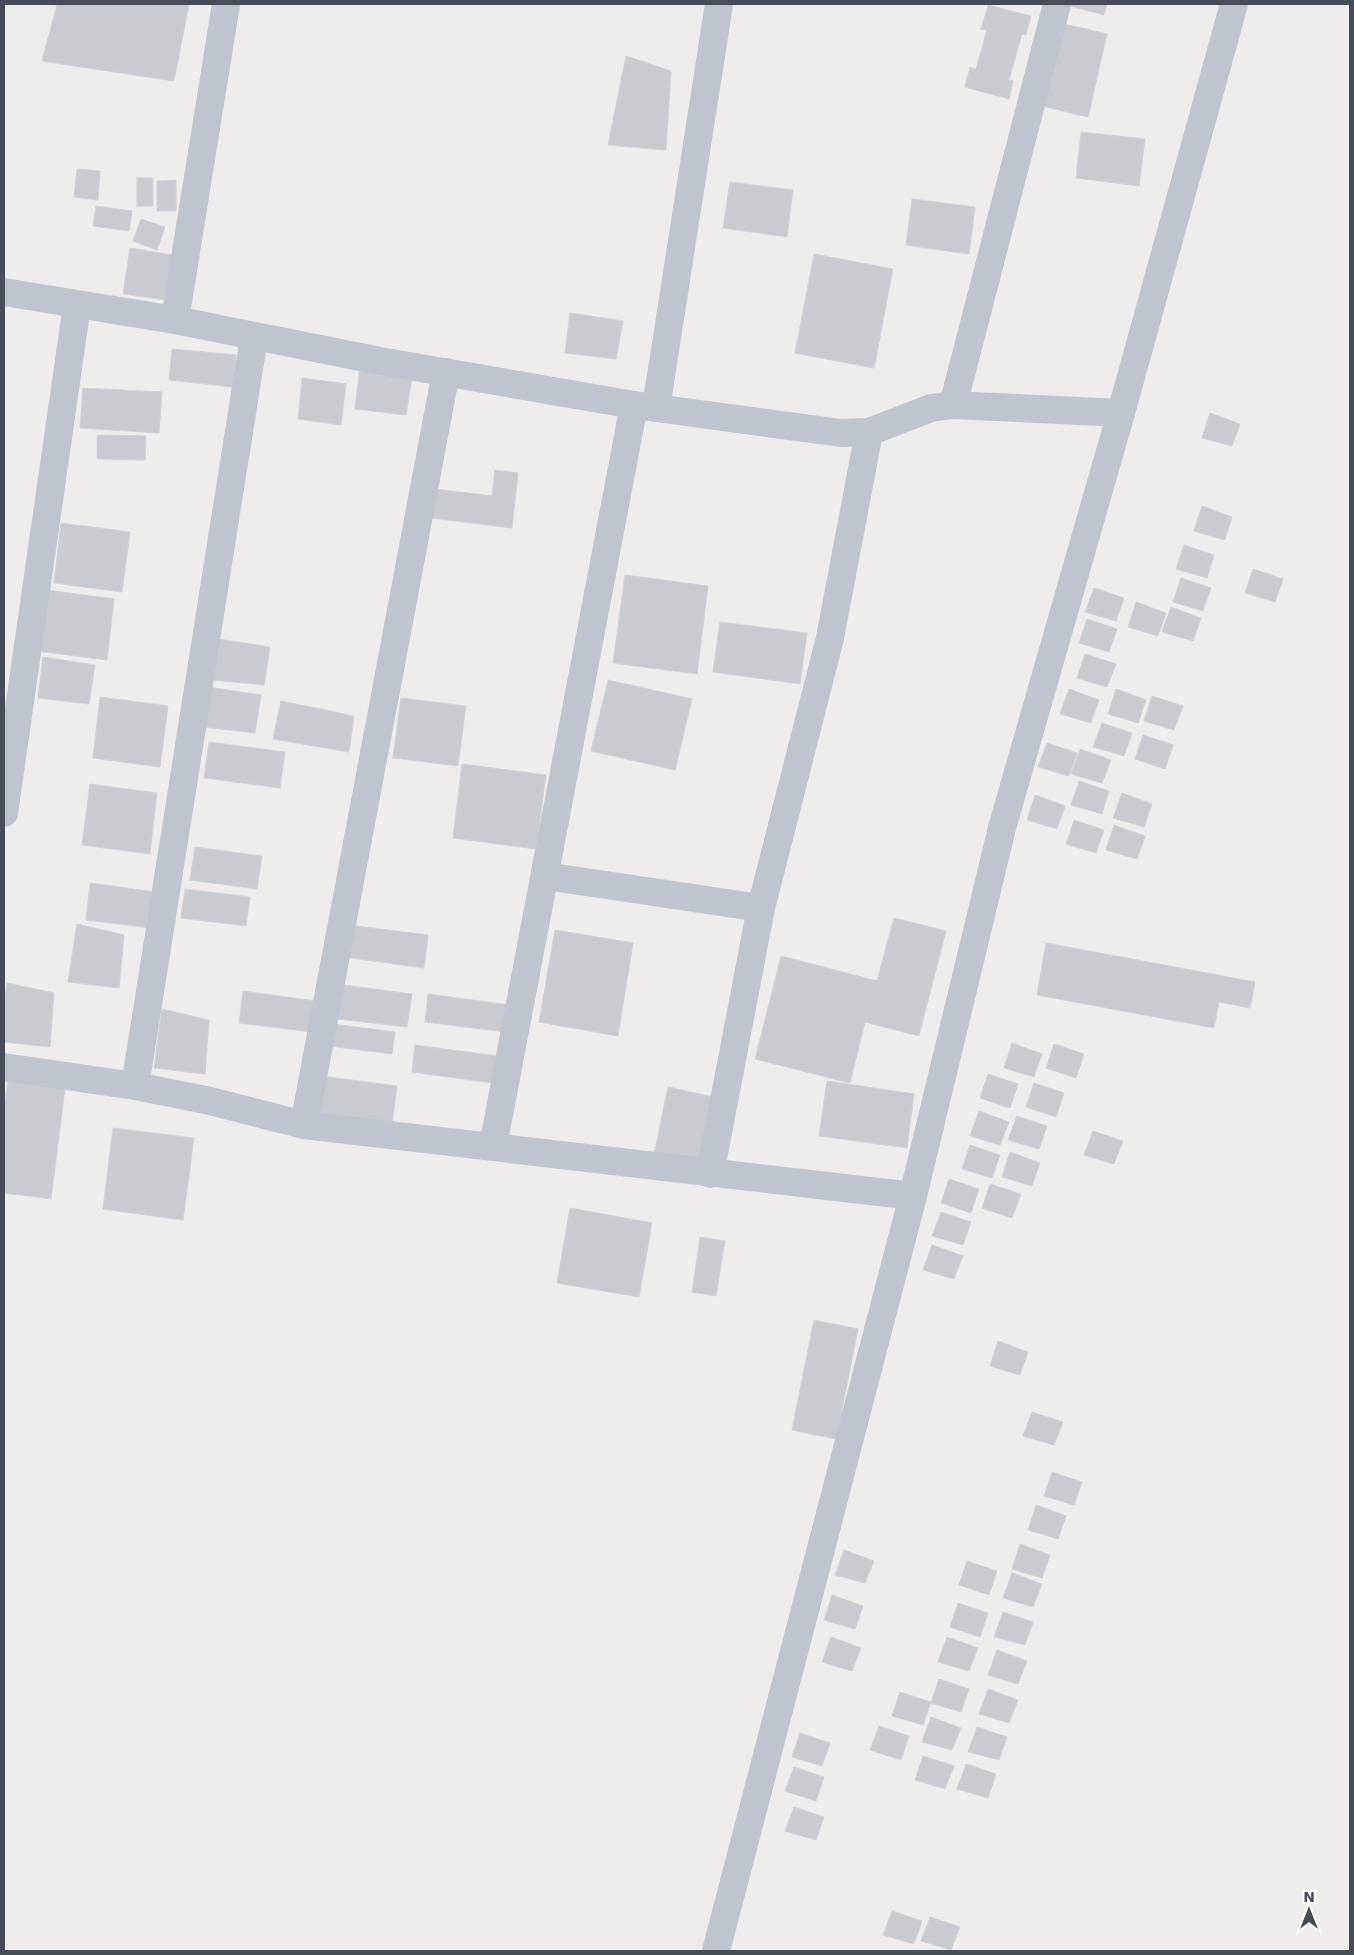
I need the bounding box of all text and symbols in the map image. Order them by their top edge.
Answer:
north arrow [1284,1885,1334,1935]
text: N [1303,1889,1315,1905]

